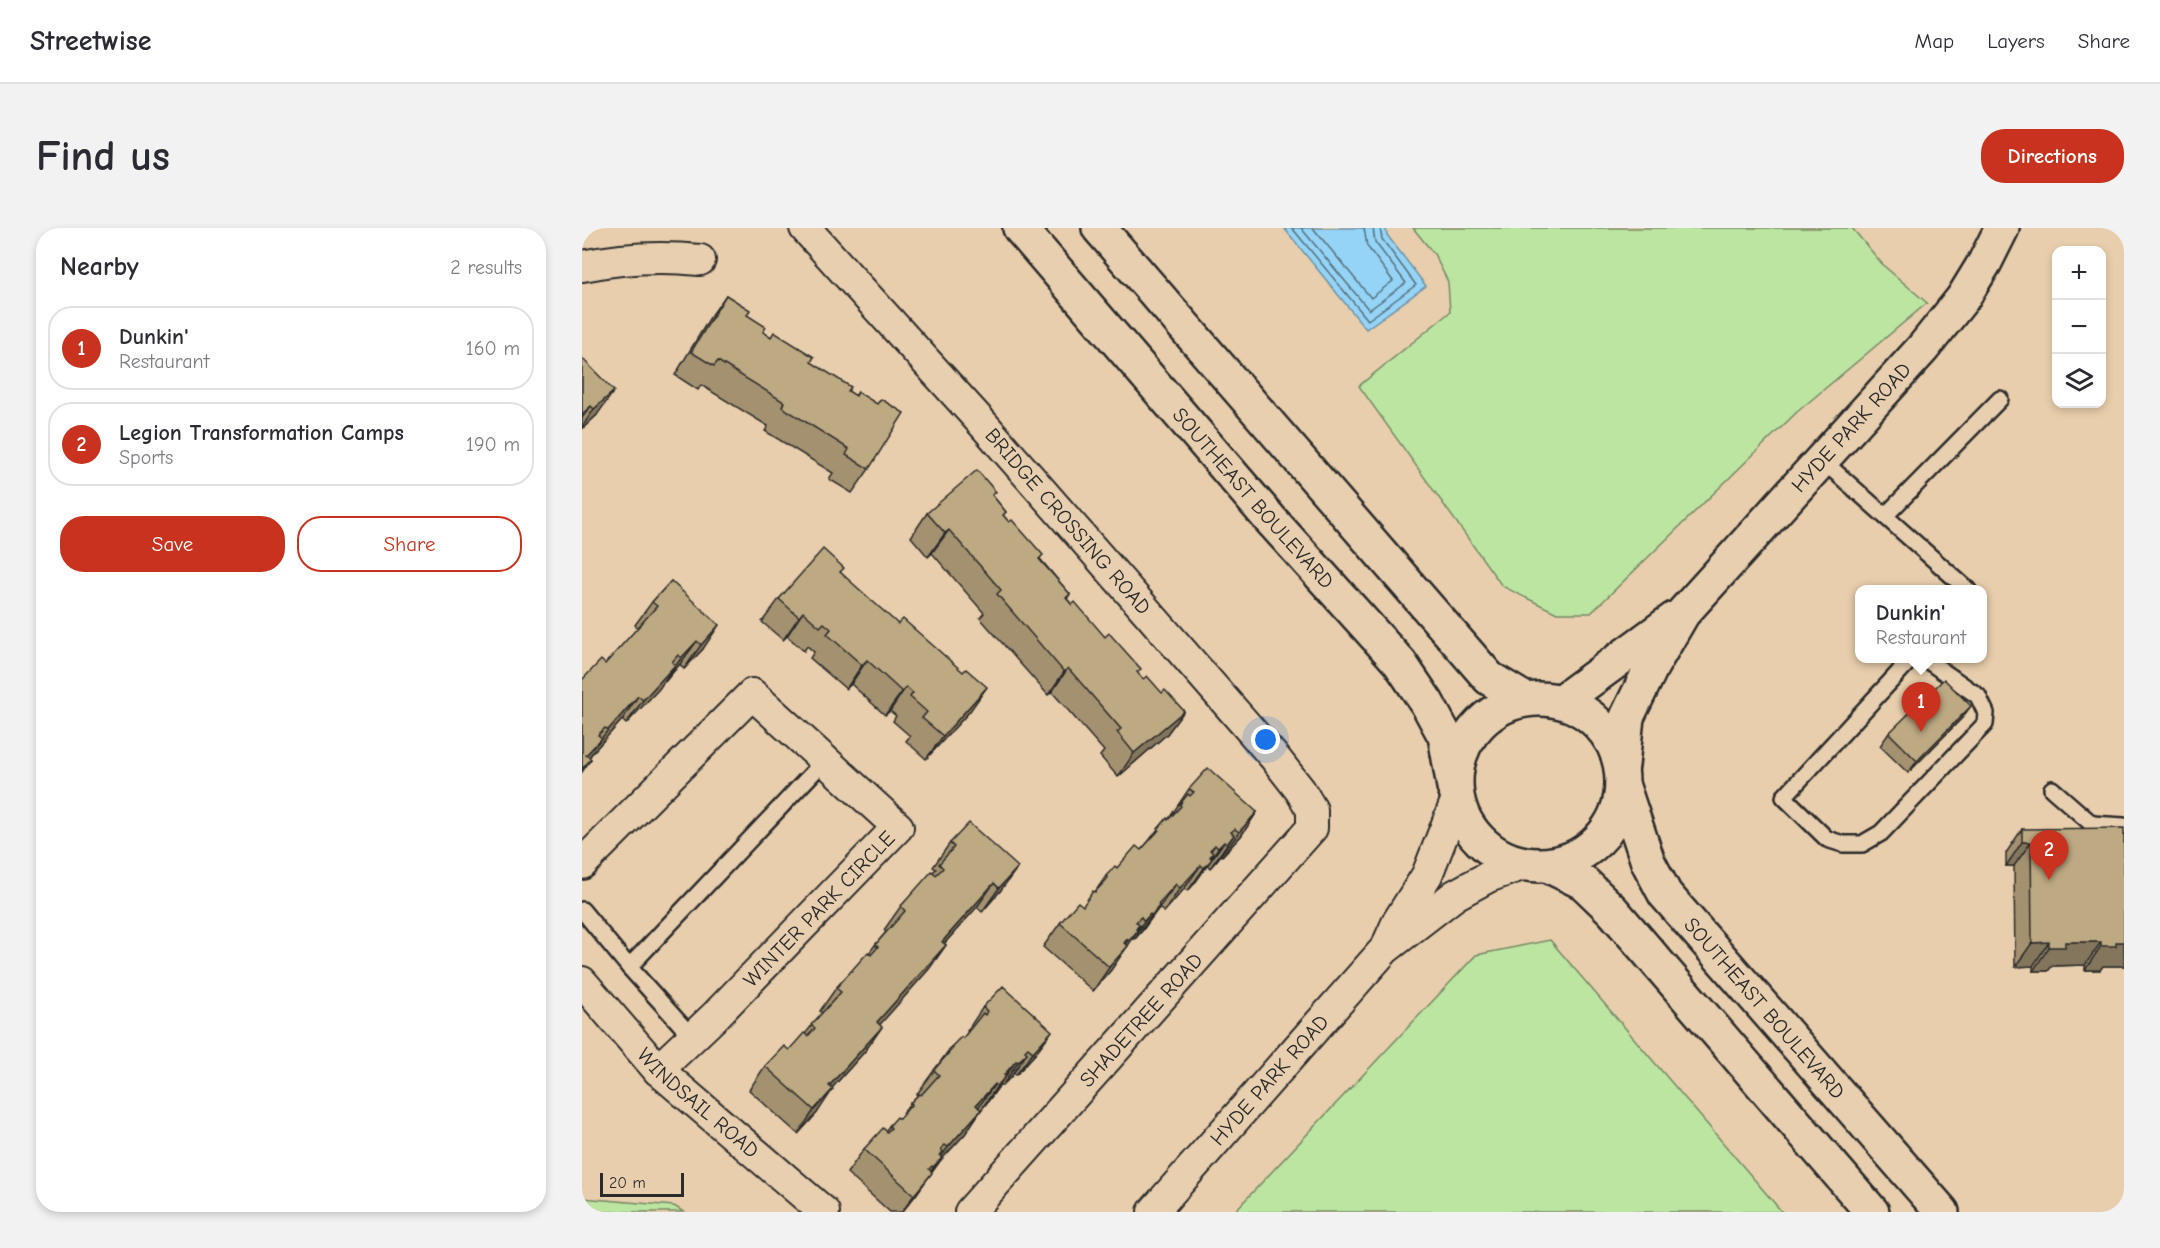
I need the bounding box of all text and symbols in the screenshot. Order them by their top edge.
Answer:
text: Streetwise [30,25,151,57]
text: Map [1915,29,1954,53]
text: Layers [1987,29,2045,53]
text: Share [2078,29,2130,53]
button: Directions [1981,129,2124,183]
text: Find us [36,132,170,181]
map controls [2052,246,2106,408]
button: + [2052,246,2106,300]
text: Nearby [60,252,139,282]
text: 2 results [450,256,522,279]
button: − [2052,300,2106,354]
text: Dunkin' [119,324,189,350]
text: 1 [78,337,85,360]
text: 160 m [466,337,520,360]
text: Restaurant [119,350,209,373]
button: layers [2052,354,2106,408]
street label: HYDE PARK ROAD [1786,358,1916,497]
street label: SOUTHEAST BOULEVARD [1168,403,1339,594]
text: Legion Transformation Camps [119,420,404,446]
street label: BRIDGE CROSSING ROAD [980,423,1156,619]
text: 2 [77,433,86,456]
text: 190 m [466,433,520,456]
text: Sports [119,446,173,469]
button: Save [60,516,285,572]
button: Share [297,516,522,572]
popup [1855,585,1987,663]
text: Dunkin' [1876,600,1945,626]
text: Restaurant [1876,626,1966,649]
pin: 1 [1902,682,1940,732]
your location [1251,725,1280,754]
street label: WINTER PARK CIRCLE [738,826,900,992]
pin: 2 [2030,830,2068,880]
street label: SOUTHEAST BOULEVARD [1679,913,1850,1104]
street label: SHADETREE ROAD [1075,948,1207,1092]
street label: HYDE PARK ROAD [1205,1010,1333,1150]
street label: WINDSAIL ROAD [632,1043,764,1163]
scale bar [600,1170,684,1198]
text: 20 m [609,1174,646,1192]

